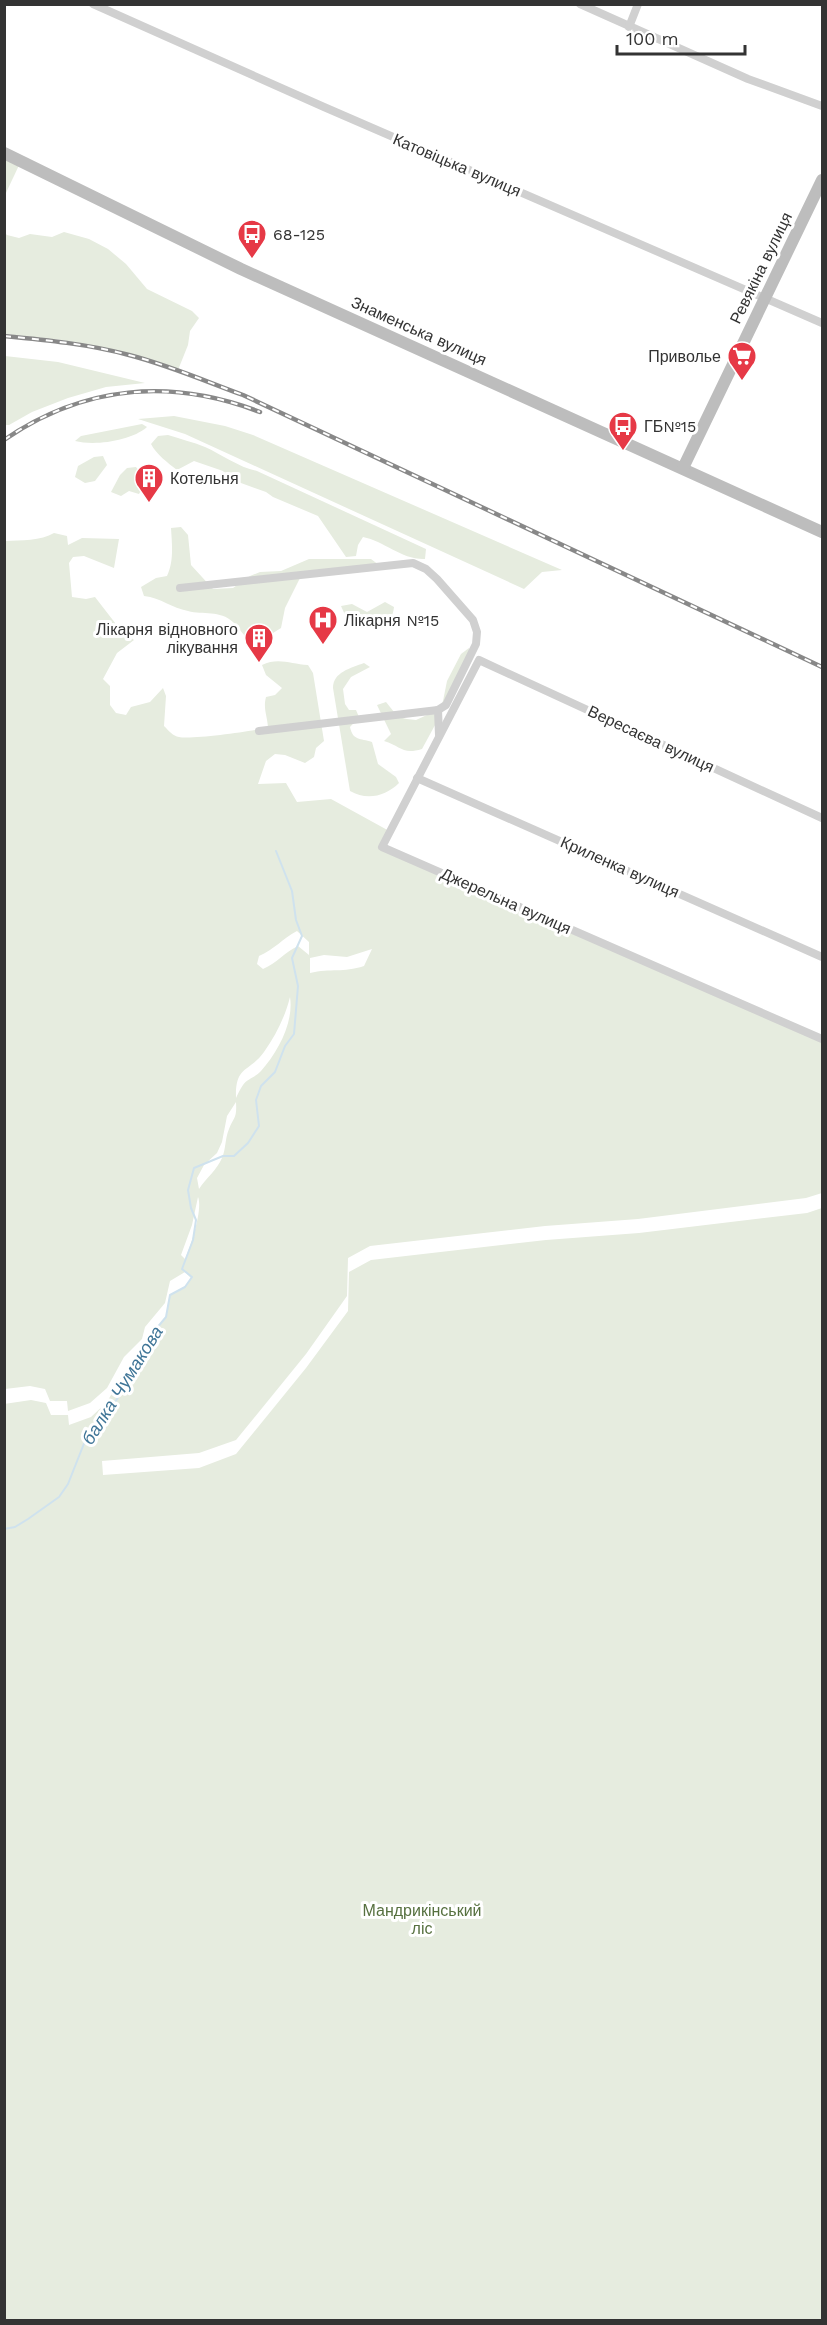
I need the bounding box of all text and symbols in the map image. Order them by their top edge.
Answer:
scale bar [617,18,744,56]
text: 100 m [626,28,679,49]
street label: Катовіцька вулиця [390,129,524,201]
street label: Ревякіна вулиця [726,209,796,327]
bus stop icon: 68-125 [236,218,268,260]
place label: 68-125 [273,225,325,244]
street label: Знаменська вулиця [348,293,490,369]
supermarket icon: Приволье [726,340,758,382]
place label: Приволье [648,347,721,366]
bus stop icon: ГБ№15 [607,410,639,452]
place label: ГБ№15 [644,417,696,436]
building icon: Котельня [133,462,165,504]
place label: Котельня [170,469,239,488]
hospital icon: Лікарня №15 [307,604,339,646]
place label: Лікарня №15 [344,611,439,630]
place label: Лікарня відновного лікування [96,620,238,657]
building icon: Лікарня відновного лікування [243,622,275,664]
street label: Вересаєва вулиця [585,701,717,777]
street label: Криленка вулиця [558,832,682,902]
street label: Джерельна вулиця [438,864,574,938]
water label: балка Чумакова [77,1322,167,1448]
park label: Мандрикінський ліс [362,1901,482,1938]

